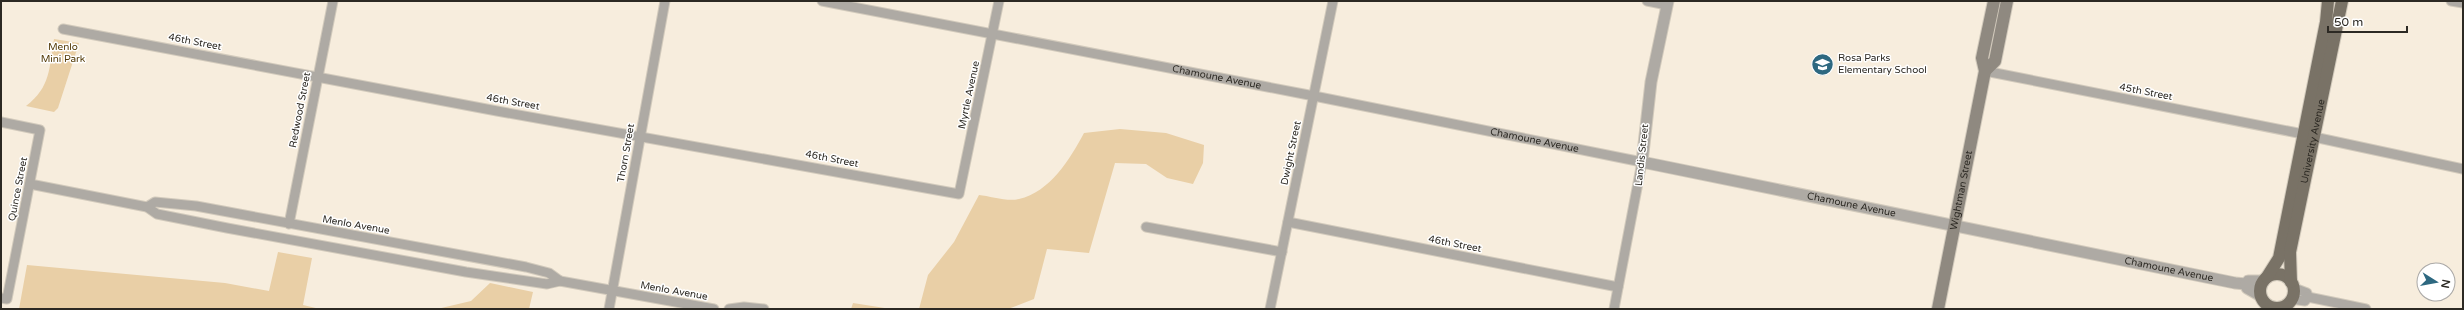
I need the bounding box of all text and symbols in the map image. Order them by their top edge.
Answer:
scale bar [2328,8,2407,34]
text: 50 m [2334,15,2363,29]
street label: 46th Street [168,31,223,53]
park label: Menlo Mini Park [41,41,86,65]
school or university icon: Rosa Parks Elementary School [1809,51,1835,77]
place label: Rosa Parks Elementary School [1838,52,1927,76]
street label: Myrtle Avenue [956,60,982,130]
street label: Chamoune Avenue [1171,63,1262,92]
street label: Redwood Street [287,71,313,149]
street label: 45th Street [2119,81,2174,103]
street label: 46th Street [486,91,541,113]
street label: University Avenue [2298,98,2328,185]
street label: Dwight Street [1278,120,1304,186]
street label: Thorn Street [615,123,637,183]
street label: Landis Street [1633,123,1651,187]
street label: Chamoune Avenue [1489,126,1580,155]
street label: 46th Street [805,148,860,170]
street label: Wightman Street [1948,149,1975,231]
street label: Quince Street [6,156,30,222]
street label: Chamoune Avenue [1806,190,1897,220]
street label: Menlo Avenue [321,213,391,237]
street label: 46th Street [1428,233,1483,255]
street label: Chamoune Avenue [2123,255,2215,284]
north arrow [2416,262,2456,302]
text: N [2438,278,2453,289]
street label: Menlo Avenue [639,279,709,303]

